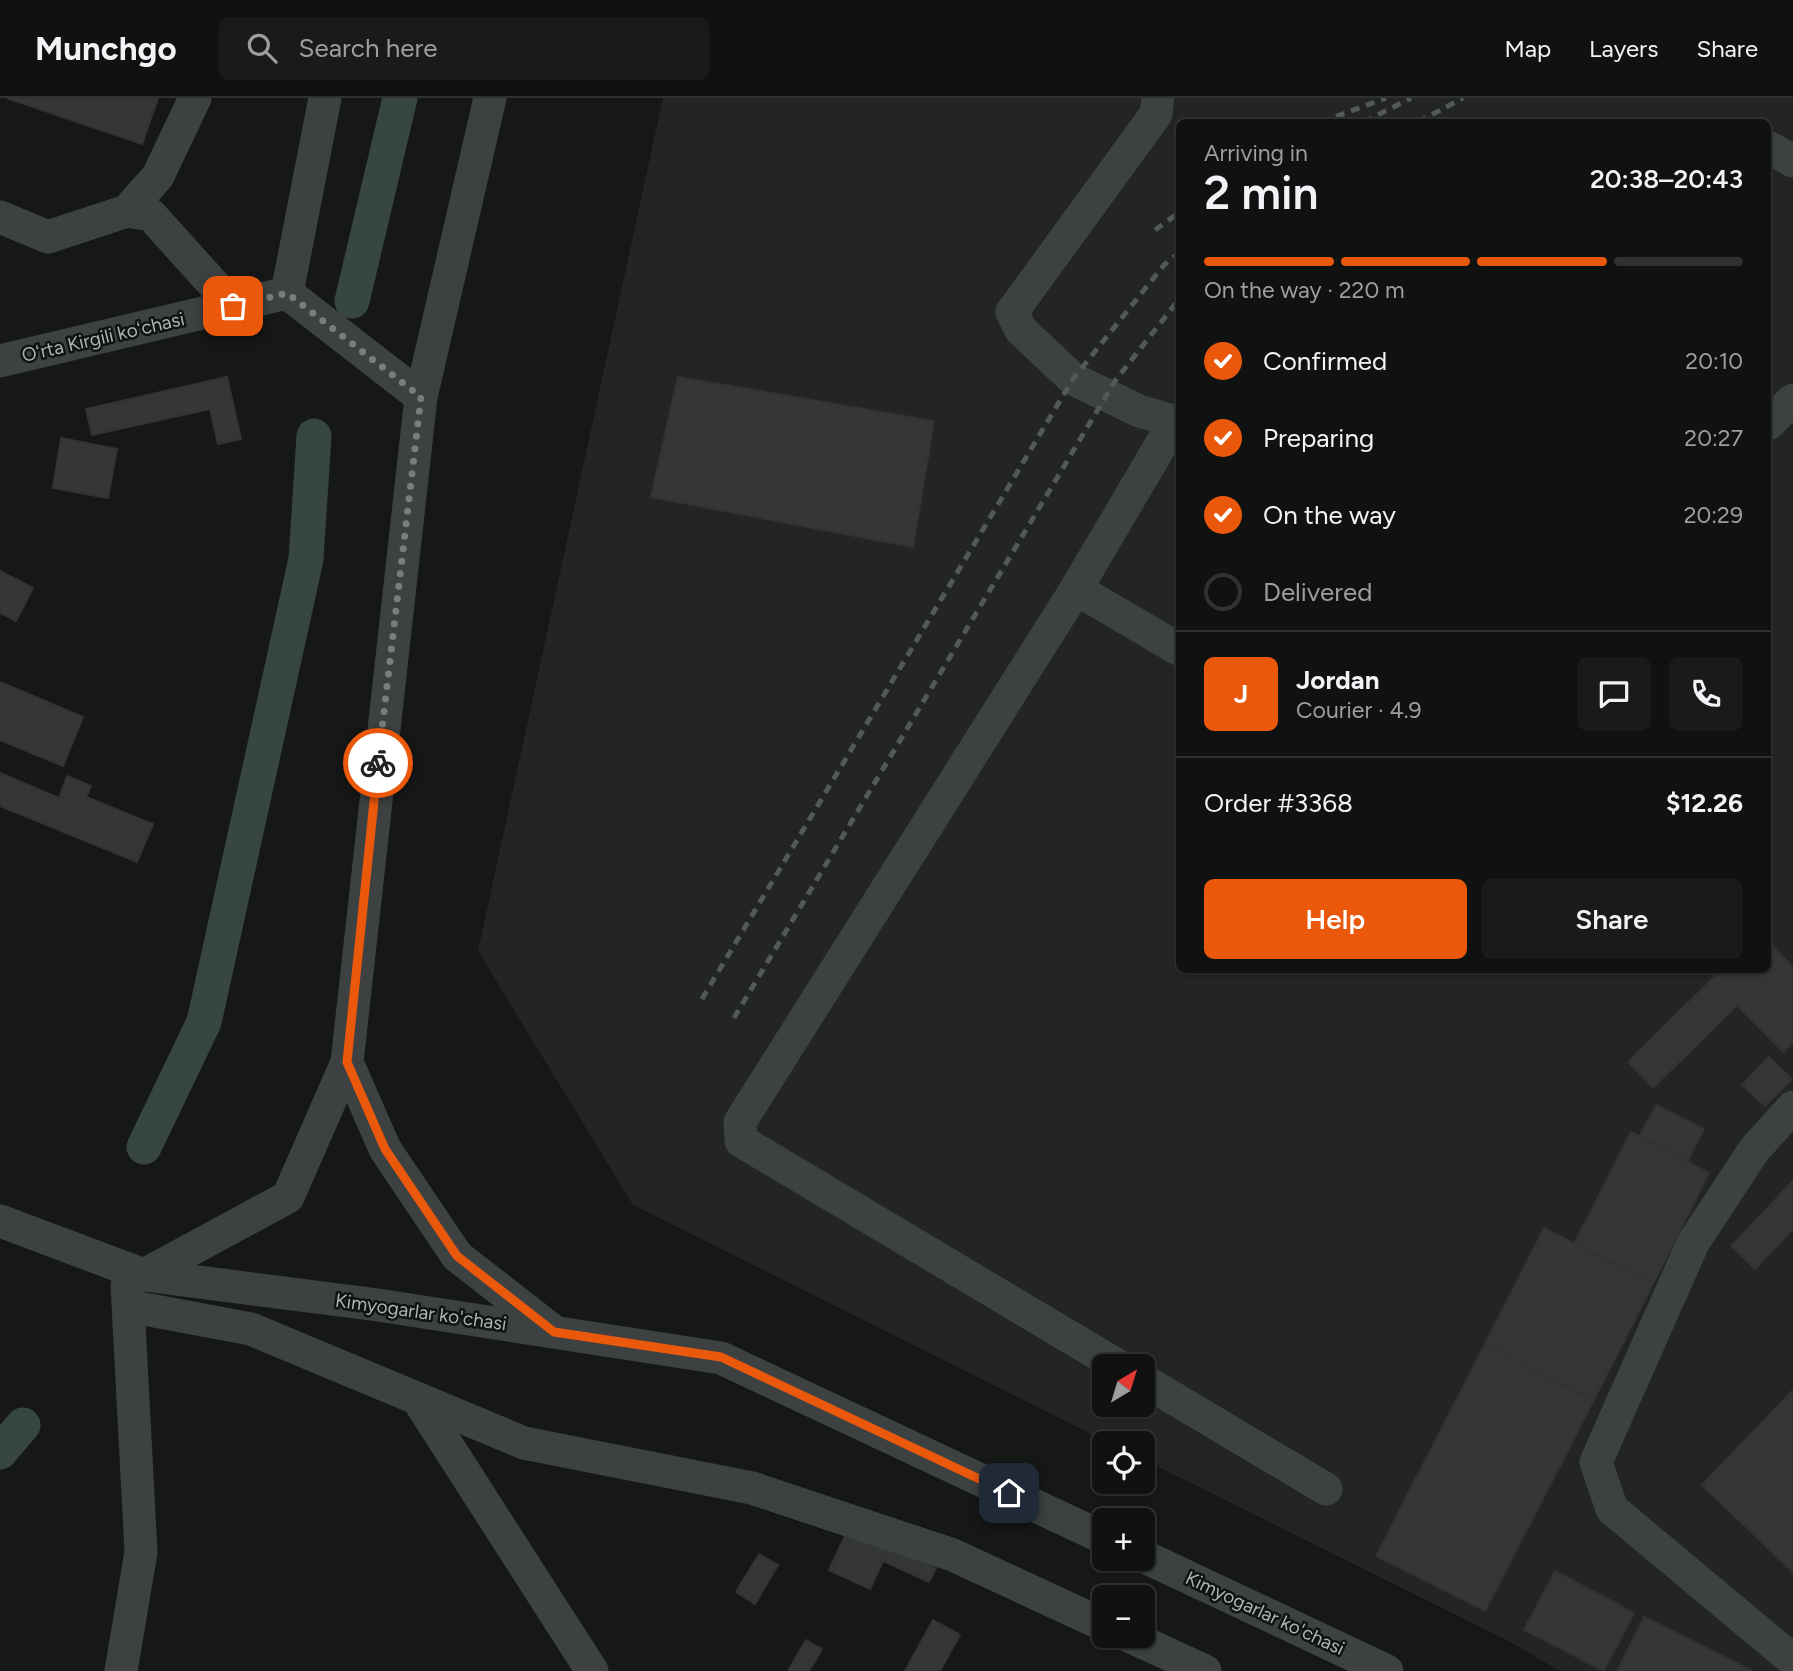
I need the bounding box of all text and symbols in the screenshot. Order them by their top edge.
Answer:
search box [219,17,709,80]
text: Munchgo [35,29,177,68]
icon: search [243,29,281,67]
text: Search here [299,32,438,64]
text: Map [1504,34,1551,63]
text: Layers [1589,34,1658,63]
text: Share [1696,34,1758,63]
text: Arriving in [1204,139,1308,167]
text: 20:38–20:43 [1590,163,1743,195]
text: 2 min [1204,165,1319,221]
pin [203,276,263,336]
text: On the way · 220 m [1204,276,1404,304]
icon: bag [214,287,252,325]
street label: Oʻrta Kirgili koʻchasi [19,307,187,367]
icon: check [1204,342,1242,380]
text: Confirmed [1263,345,1387,377]
text: 20:10 [1685,347,1743,375]
icon: check [1204,419,1242,457]
text: Preparing [1263,422,1374,454]
text: 20:27 [1684,424,1743,452]
icon: check [1204,496,1242,534]
text: On the way [1263,499,1396,531]
text: 20:29 [1684,501,1743,529]
text: Delivered [1263,576,1372,608]
button: chat [1577,657,1651,731]
button: phone [1669,657,1743,731]
text: Jordan [1296,664,1379,696]
text: J [1234,678,1248,710]
text: Courier · 4.9 [1296,696,1422,724]
courier [343,728,413,798]
icon: bike [359,744,397,782]
text: Order #3368 [1204,787,1353,819]
text: $12.26 [1666,787,1743,819]
button: Help [1204,879,1467,959]
button: Share [1481,879,1743,959]
street label: Kimyogarlar ko'chasi [334,1289,508,1335]
north arrow [1092,1354,1155,1418]
map controls [1092,1354,1155,1648]
button: locate [1092,1431,1155,1494]
pin [979,1463,1039,1523]
icon: home [990,1474,1028,1512]
button: + [1092,1508,1155,1571]
street label: Kimyogarlar ko'chasi [1182,1566,1348,1660]
button: − [1092,1585,1155,1648]

